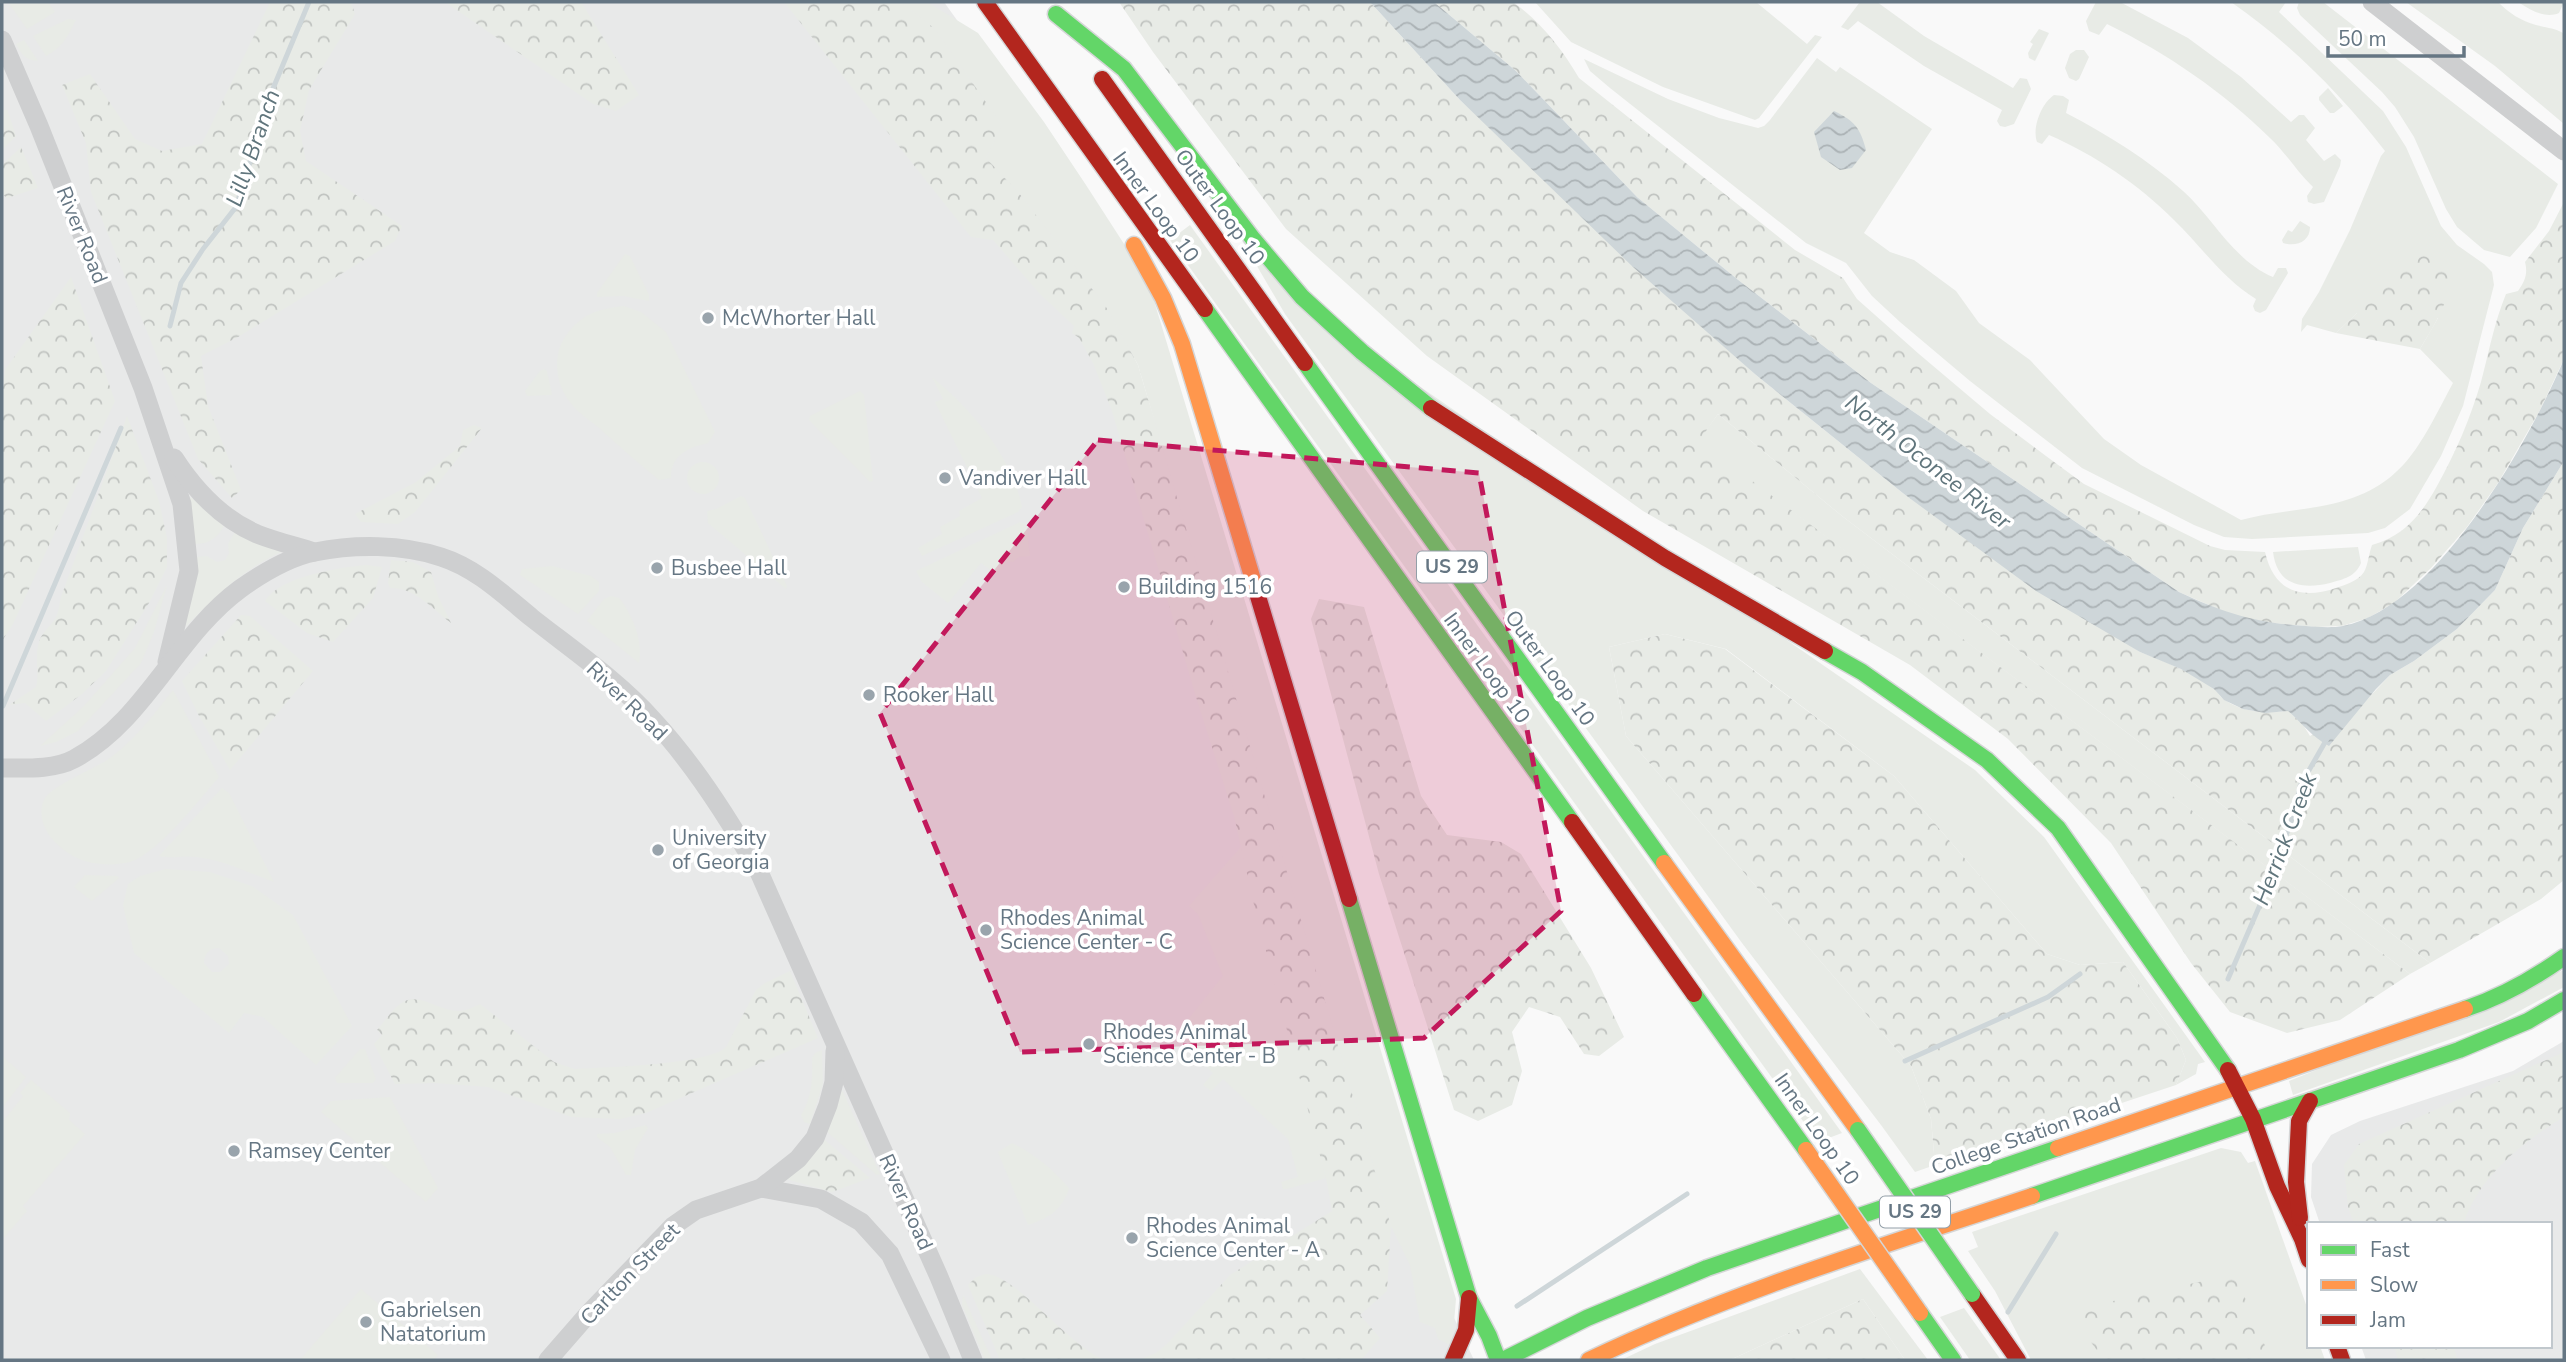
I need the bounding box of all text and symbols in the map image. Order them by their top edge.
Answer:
scale bar [2328,14,2464,58]
text: 50 m [2338,25,2387,53]
water label: Lilly Branch [219,85,287,211]
street label: Outer Loop 10 [1168,143,1272,271]
street label: Inner Loop 10 [1106,146,1206,268]
street label: River Road [50,182,114,288]
place label: McWhorter Hall [722,304,876,332]
marker: McWhorter Hall [700,310,716,326]
water label: North Oconee River [1839,387,2018,537]
place label: Vandiver Hall [958,464,1088,492]
marker: Vandiver Hall [937,470,953,486]
road number: US 29 [1417,552,1487,582]
place label: Busbee Hall [671,554,787,582]
marker: Busbee Hall [649,560,665,576]
place label: Building 1516 [1138,573,1272,601]
marker: Building 1516 [1116,579,1132,595]
street label: Outer Loop 10 [1498,604,1602,732]
street label: Inner Loop 10 [1437,607,1537,729]
street label: River Road [580,655,674,747]
place label: Rooker Hall [883,681,995,709]
marker: Rooker Hall [861,687,877,703]
water label: Herrick Creek [2246,768,2325,910]
place label: University of Georgia [672,824,770,876]
marker: University of Georgia [650,842,666,858]
place label: Rhodes Animal Science Center - C [1000,904,1173,956]
marker: Rhodes Animal Science Center - C [978,922,994,938]
place label: Rhodes Animal Science Center - B [1103,1018,1276,1070]
marker: Rhodes Animal Science Center - B [1081,1036,1097,1052]
street label: Inner Loop 10 [1768,1067,1866,1191]
street label: College Station Road [1927,1090,2125,1182]
place label: Ramsey Center [248,1137,391,1165]
marker: Ramsey Center [226,1143,242,1159]
street label: River Road [872,1149,940,1255]
road number: US 29 [1880,1196,1950,1228]
place label: Rhodes Animal Science Center - A [1146,1212,1320,1264]
street label: Carlton Street [574,1216,686,1331]
legend [2307,1222,2552,1348]
marker: Rhodes Animal Science Center - A [1124,1230,1140,1246]
text: Fast [2370,1236,2410,1264]
text: Slow [2370,1271,2419,1299]
place label: Gabrielsen Natatorium [380,1296,486,1348]
text: Jam [2369,1306,2406,1334]
marker: Gabrielsen Natatorium [358,1314,374,1330]

